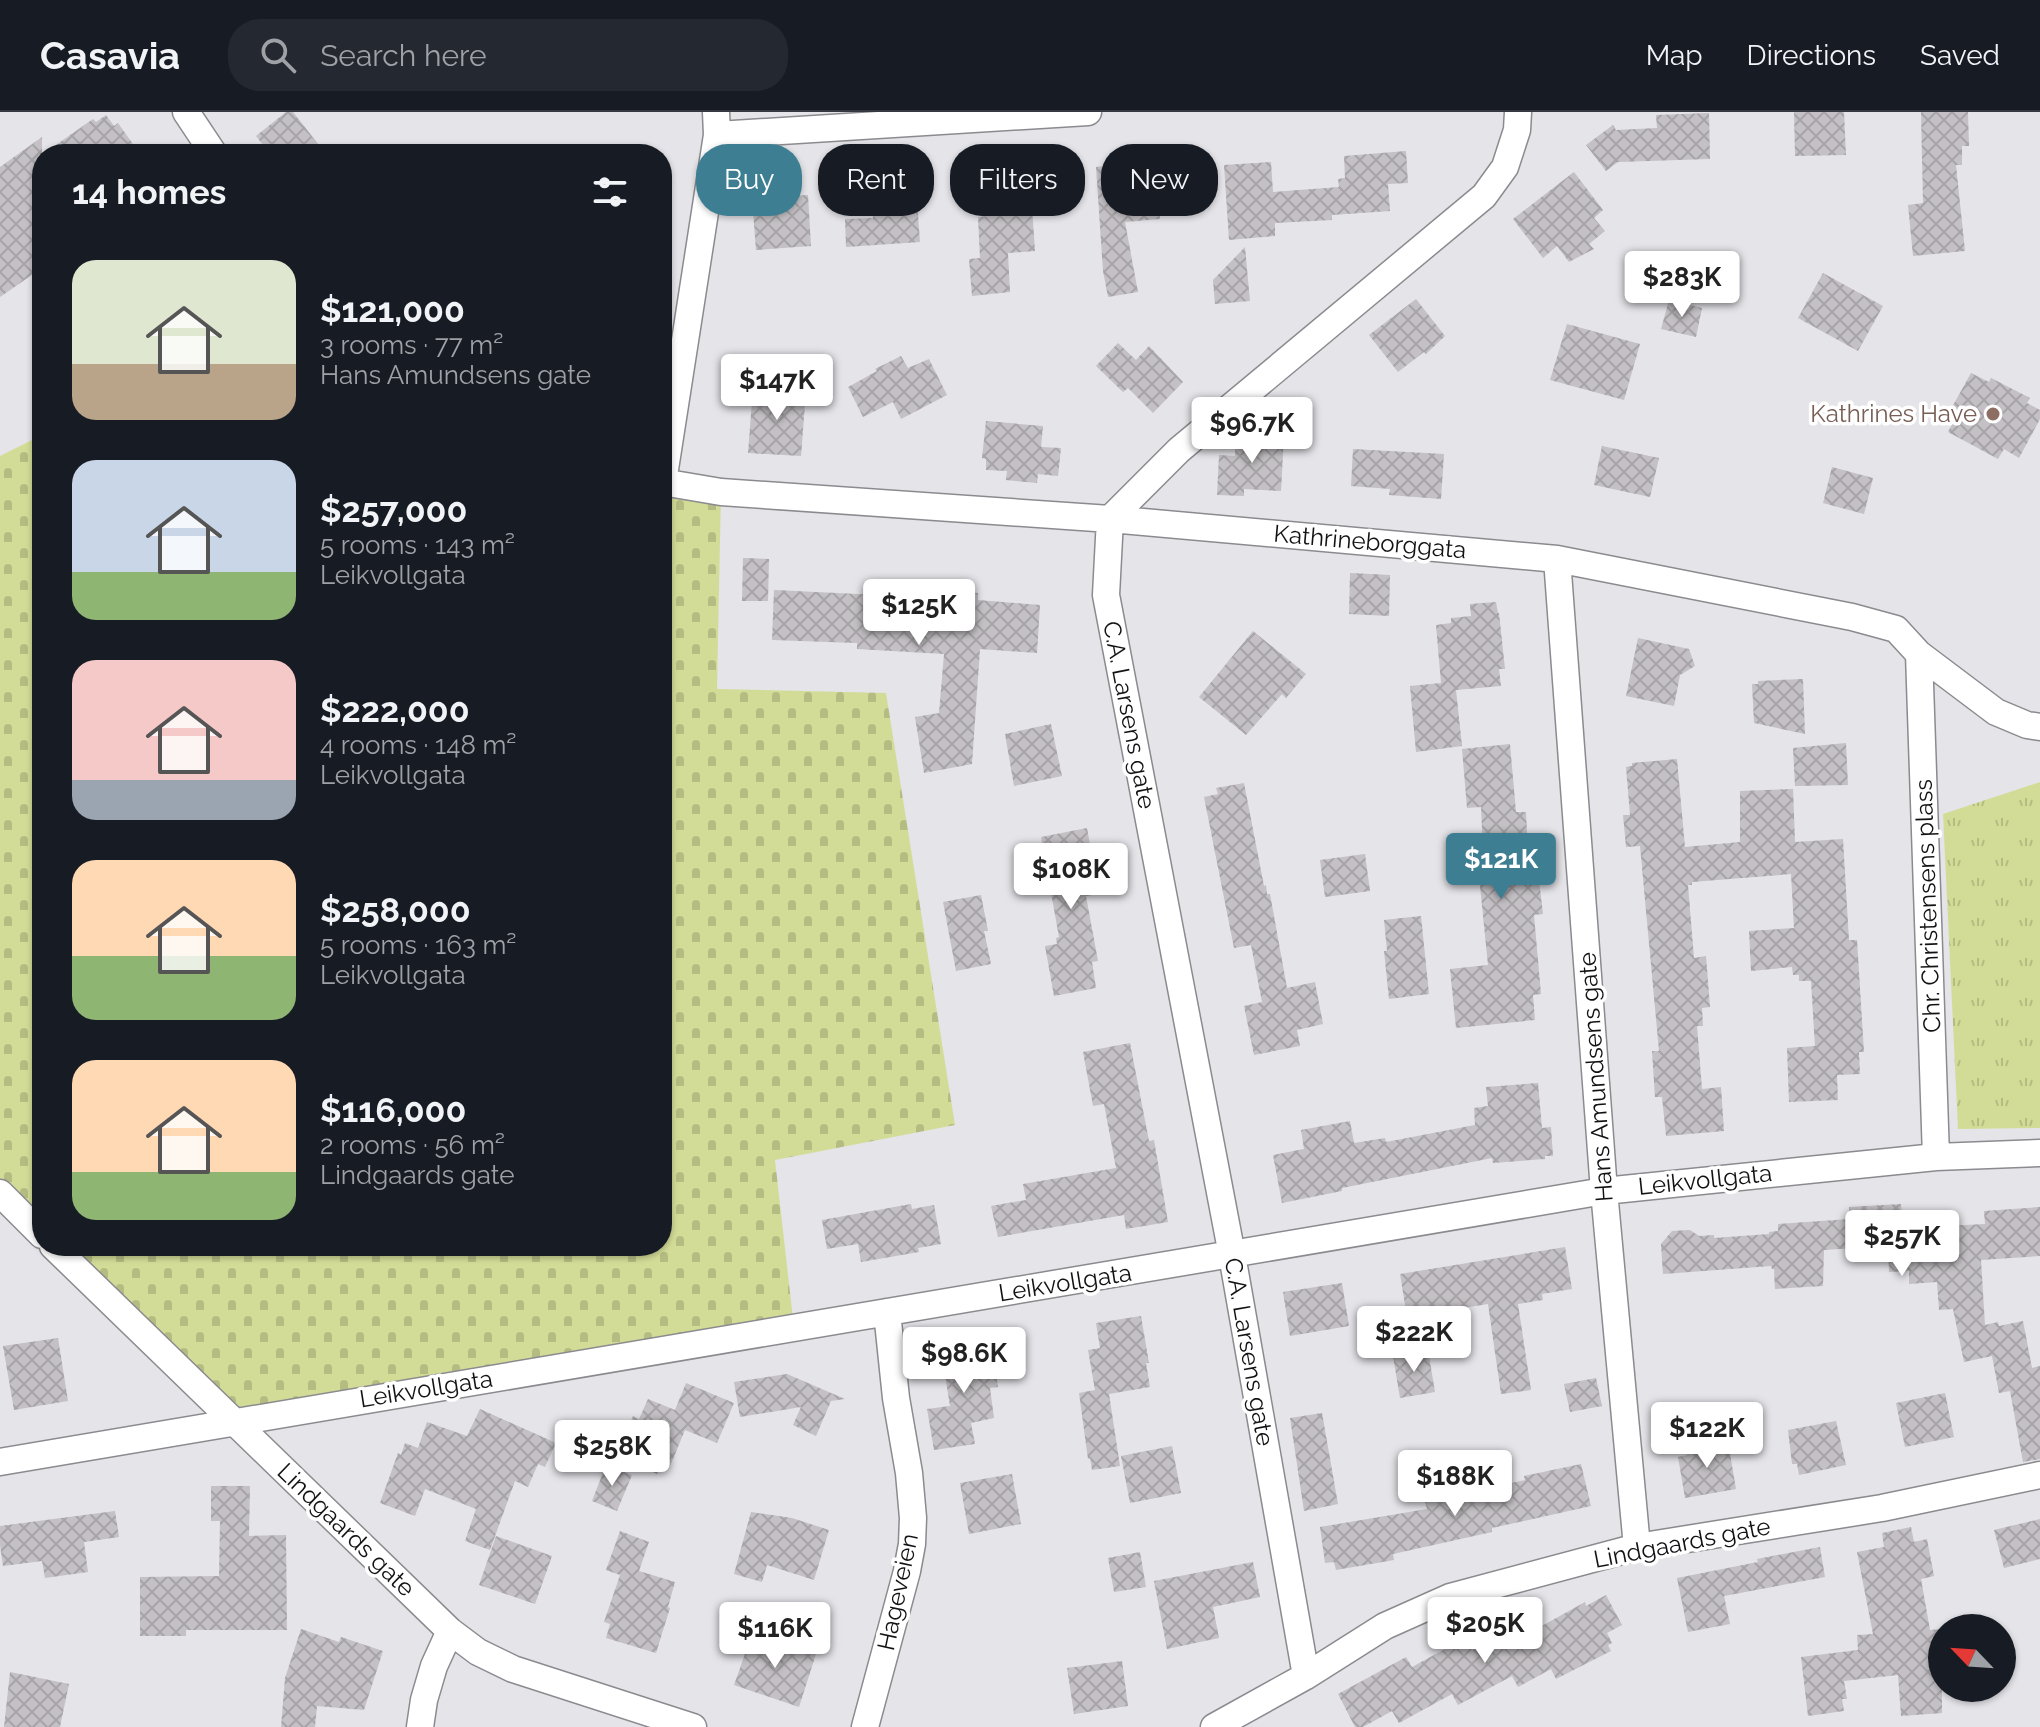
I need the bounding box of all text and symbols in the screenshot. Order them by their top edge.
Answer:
search box [228,19,788,91]
text: Casavia [40,33,180,78]
icon: search [256,33,300,77]
text: Search here [320,38,487,73]
text: Map [1646,39,1703,72]
text: Directions [1747,39,1876,72]
text: Saved [1920,39,2000,72]
chip: Buy [696,144,802,216]
chip: Rent [818,144,934,216]
chip: Filters [950,144,1085,216]
chip: New [1101,144,1218,216]
icon: filters [588,170,632,214]
text: 14 homes [72,172,226,212]
pin: $283K [1626,251,1738,319]
text: $283K [1643,262,1721,292]
text: $121,000 [320,290,465,330]
icon: home [136,292,232,388]
text: 3 rooms · 77 m² [320,330,503,360]
pin: $147K [721,354,833,422]
text: Hans Amundsens gate [320,360,591,390]
text: $147K [739,365,815,395]
pin: $96.7K [1187,397,1317,465]
place label: Kathrines Have [1810,399,1977,428]
marker: Kathrines Have [1984,405,2002,423]
text: $96.7K [1210,408,1294,438]
text: $257,000 [320,490,467,530]
icon: home [136,492,232,588]
street label: Kathrineborggata [1273,519,1468,564]
text: 5 rooms · 143 m² [320,530,515,560]
text: Leikvollgata [320,560,466,590]
pin: $125K [863,579,975,647]
text: $125K [881,590,957,620]
street label: C.A. Larsens gate [1097,619,1162,811]
text: $222,000 [320,690,470,730]
icon: home [136,692,232,788]
text: 4 rooms · 148 m² [320,730,516,760]
text: Leikvollgata [320,760,466,790]
street label: Chr. Christensens plass [1909,779,1946,1033]
pin: $121K [1445,833,1557,901]
pin: $108K [1015,843,1127,911]
text: $121K [1464,844,1538,874]
text: $108K [1032,854,1110,884]
text: $258,000 [320,890,471,930]
icon: home [136,892,232,988]
text: 5 rooms · 163 m² [320,930,516,960]
street label: Hans Amundsens gate [1572,951,1619,1203]
text: Leikvollgata [320,960,466,990]
text: $116,000 [320,1090,466,1130]
icon: home [136,1092,232,1188]
text: 2 rooms · 56 m² [320,1130,505,1160]
street label: Leikvollgata [1637,1158,1773,1201]
text: Lindgaards gate [320,1160,515,1190]
pin: $257K [1846,1210,1958,1278]
text: $257K [1863,1221,1941,1251]
street label: C.A. Larsens gate [1219,1256,1280,1448]
street label: Leikvollgata [996,1258,1134,1307]
pin: $222K [1358,1306,1470,1374]
text: $222K [1375,1317,1453,1347]
pin: $98.6K [899,1327,1029,1395]
text: $98.6K [921,1338,1007,1368]
street label: Leikvollgata [357,1364,495,1413]
pin: $122K [1651,1402,1763,1470]
text: $122K [1669,1413,1745,1443]
pin: $258K [556,1420,668,1488]
text: $258K [573,1431,651,1461]
pin: $188K [1399,1450,1511,1518]
street label: Lindgaards gate [272,1457,421,1602]
text: $188K [1416,1461,1494,1491]
street label: Lindgaards gate [1591,1511,1773,1574]
street label: Hageveien [871,1531,924,1653]
pin: $205K [1429,1597,1541,1665]
pin: $116K [719,1602,831,1670]
text: $205K [1446,1608,1524,1638]
text: $116K [737,1613,813,1643]
north arrow [1928,1614,2016,1702]
map controls [1928,1614,2016,1702]

